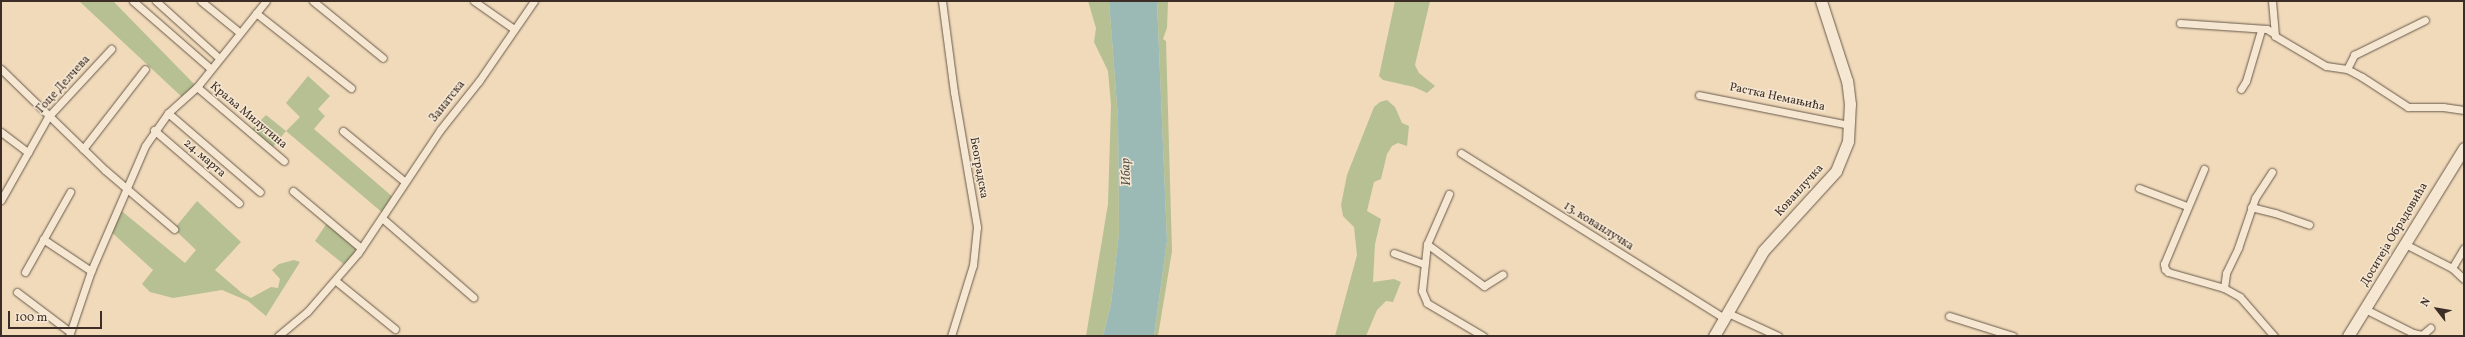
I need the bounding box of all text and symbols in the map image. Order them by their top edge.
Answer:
street label: Гоце Делчева [34,53,94,117]
street label: Занатска [427,78,469,126]
street label: Краља Милутина [207,80,289,152]
street label: Растка Немањића [1728,81,1826,115]
street label: Београдска [966,136,990,200]
street label: 24. марта [180,137,228,181]
water label: Ибар [1119,158,1135,186]
street label: Кованлучка [1773,162,1827,220]
street label: Доситеја Обрадовића [2358,180,2432,290]
street label: 13. кованлучка [1560,200,1636,254]
north arrow [2417,289,2457,329]
text: N [2418,295,2435,310]
scale bar [10,303,104,329]
text: 100 m [15,310,47,326]

